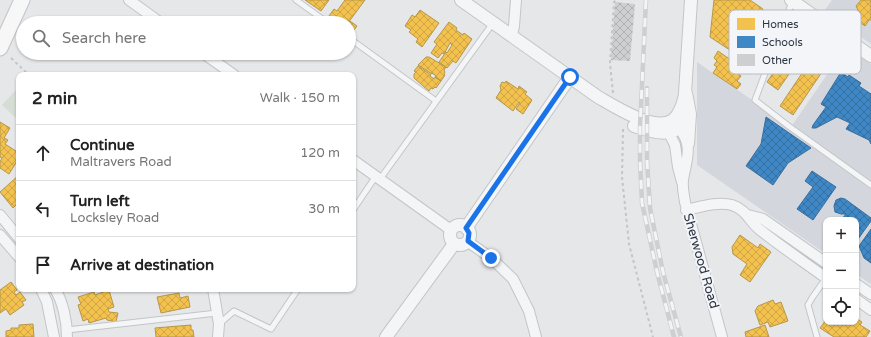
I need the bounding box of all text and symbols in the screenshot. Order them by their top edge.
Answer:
legend [729,10,861,74]
search box [16,16,356,60]
text: Homes [762,18,798,31]
icon: search [30,27,52,49]
text: Search here [62,29,146,47]
text: Schools [762,36,803,49]
text: Other [762,54,793,67]
route start [561,68,579,86]
text: 2 min [32,88,77,109]
text: Walk · 150 m [260,90,340,106]
text: Continue [70,136,134,154]
icon: ahead [32,142,54,164]
text: 120 m [300,145,340,161]
text: Maltravers Road [70,154,172,170]
text: Turn left [70,192,130,210]
icon: left [32,198,54,220]
text: 30 m [308,201,340,217]
text: Locksley Road [70,210,159,226]
street label: Sherwood Road [680,211,722,311]
map controls [823,217,859,325]
button: + [823,217,859,253]
route end [482,249,500,267]
button: − [823,253,859,289]
icon: arrive [32,254,54,276]
text: Arrive at destination [70,256,214,274]
button: locate [823,289,859,325]

